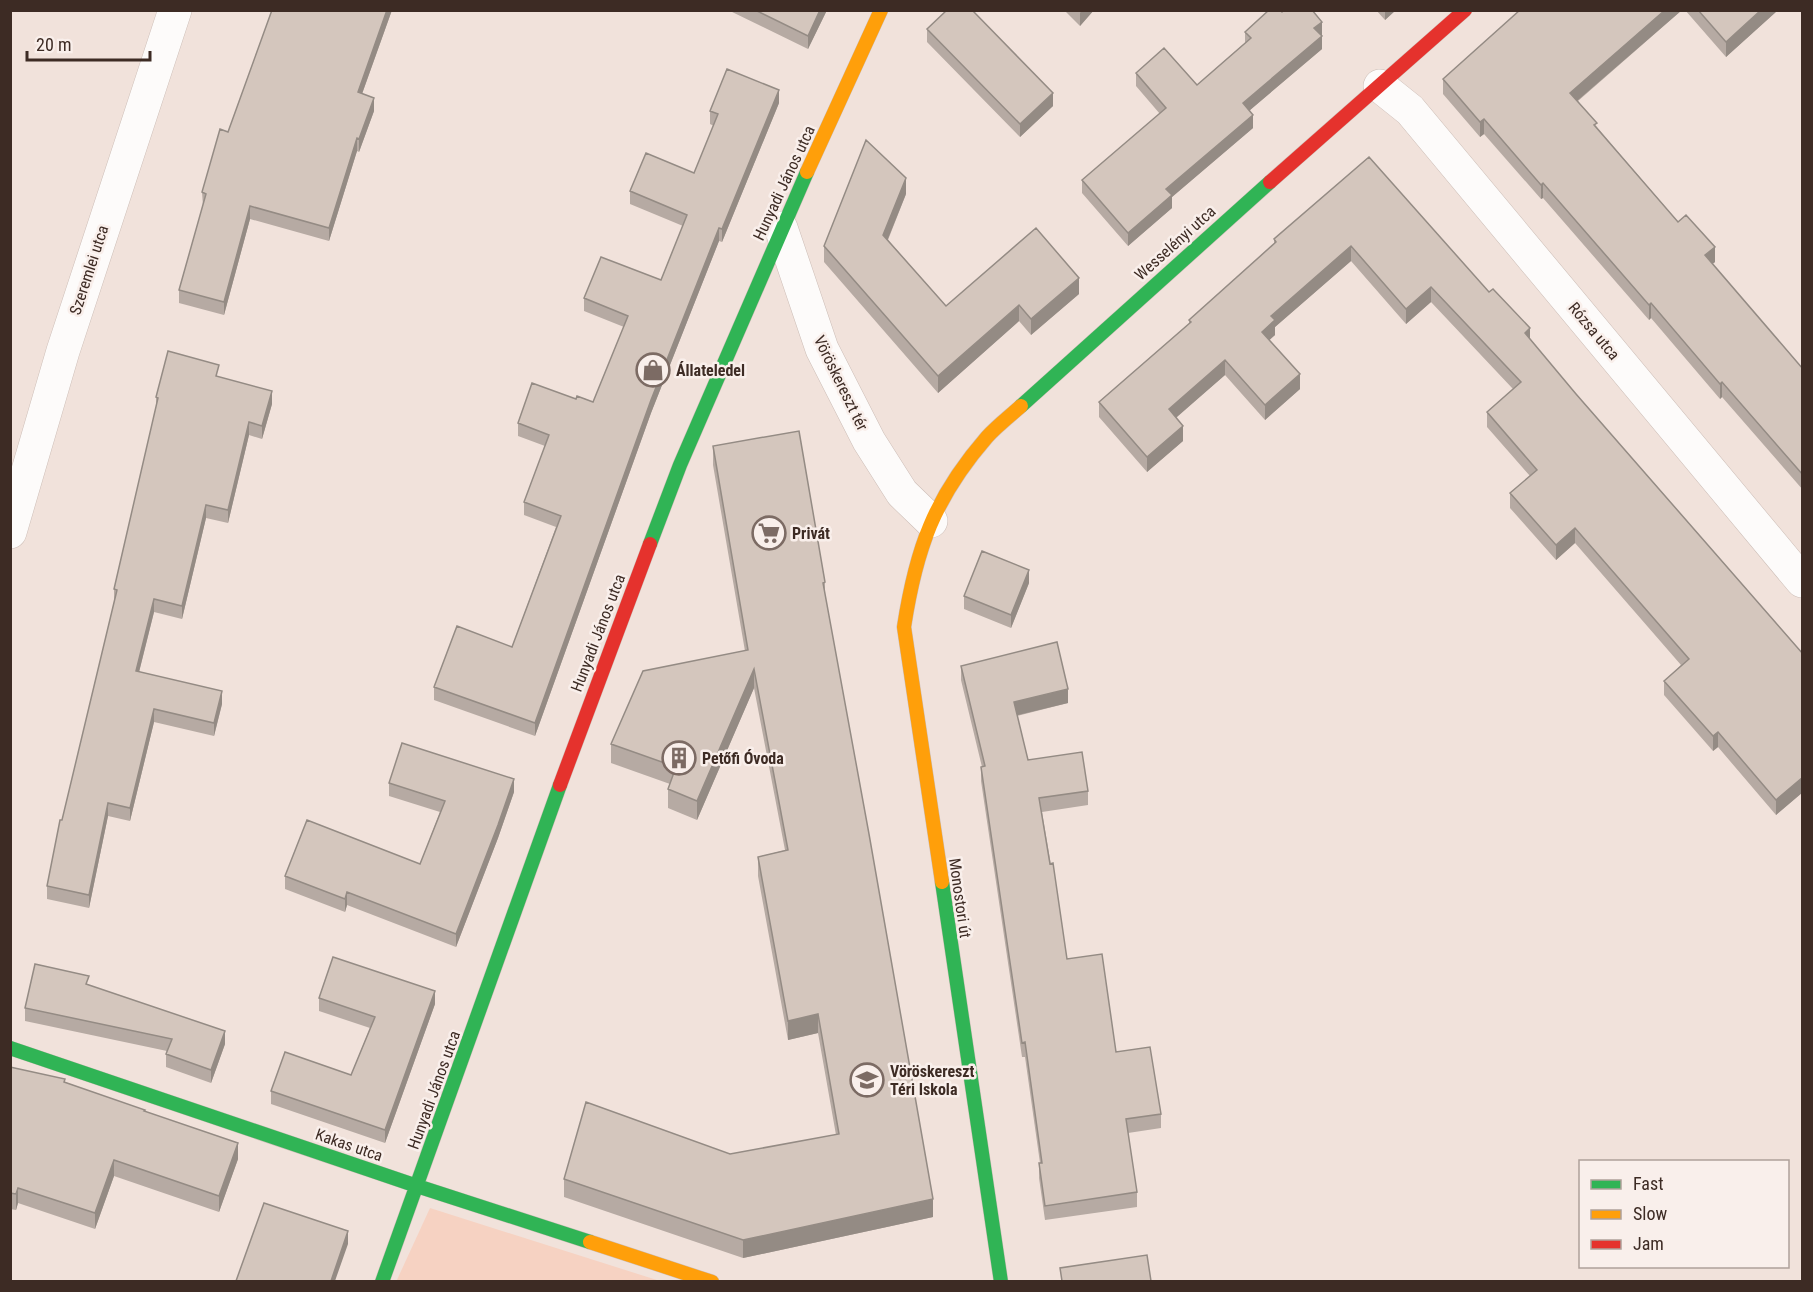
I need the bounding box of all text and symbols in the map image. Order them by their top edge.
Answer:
scale bar [27,24,150,62]
text: 20 m [36,34,71,55]
street label: Hunyadi János utca [749,123,819,243]
street label: Wesselényi utca [1131,202,1219,284]
street label: Szeremlei utca [66,223,112,317]
street label: Rózsa utca [1564,298,1624,364]
street label: Vöröskereszt tér [810,332,872,434]
shop icon: Állateledel [635,352,671,388]
place label: Állateledel [676,361,745,380]
supermarket icon: Privát [751,515,787,551]
place label: Privát [792,524,830,543]
street label: Hunyadi János utca [567,571,629,695]
building icon: Petőfi Óvoda [661,740,697,776]
place label: Petőfi Óvoda [702,749,784,768]
street label: Monostori út [945,857,975,939]
street label: Hunyadi János utca [404,1028,464,1152]
school or university icon: Vöröskereszt Téri Iskola [849,1062,885,1098]
place label: Vöröskereszt Téri Iskola [890,1062,975,1099]
street label: Kakas utca [313,1125,385,1165]
legend [1579,1160,1789,1268]
text: Fast [1633,1173,1664,1194]
text: Slow [1633,1203,1668,1224]
text: Jam [1633,1233,1664,1254]

